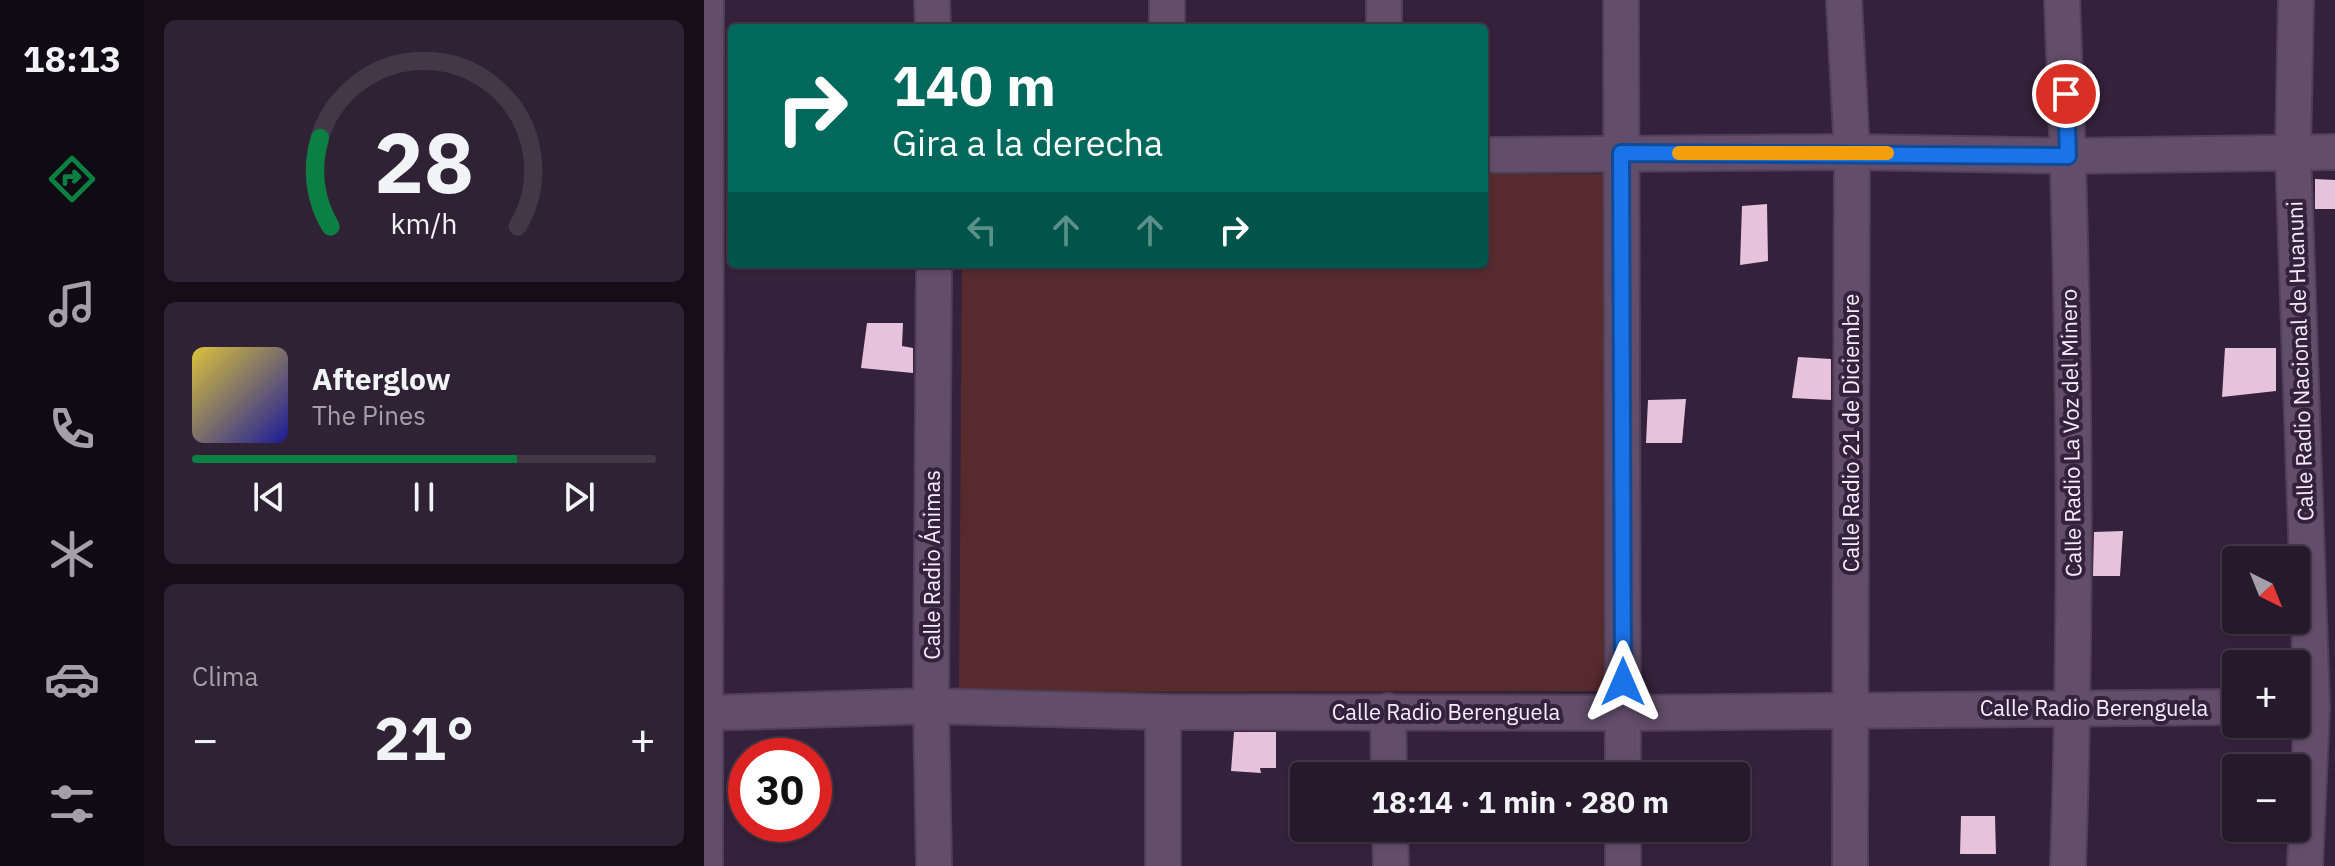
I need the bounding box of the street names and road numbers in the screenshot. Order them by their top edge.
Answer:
street label: Calle Radio Nacional de Huanuni [2279,200,2320,522]
street label: Calle Radio La Voz del Minero [2053,289,2088,577]
street label: Calle Radio 21 de Diciembre [1836,294,1865,572]
street label: Calle Radio Ánimas [917,470,946,660]
street label: Calle Radio Berenguela [1980,693,2209,722]
street label: Calle Radio Berenguela [1332,697,1561,726]

